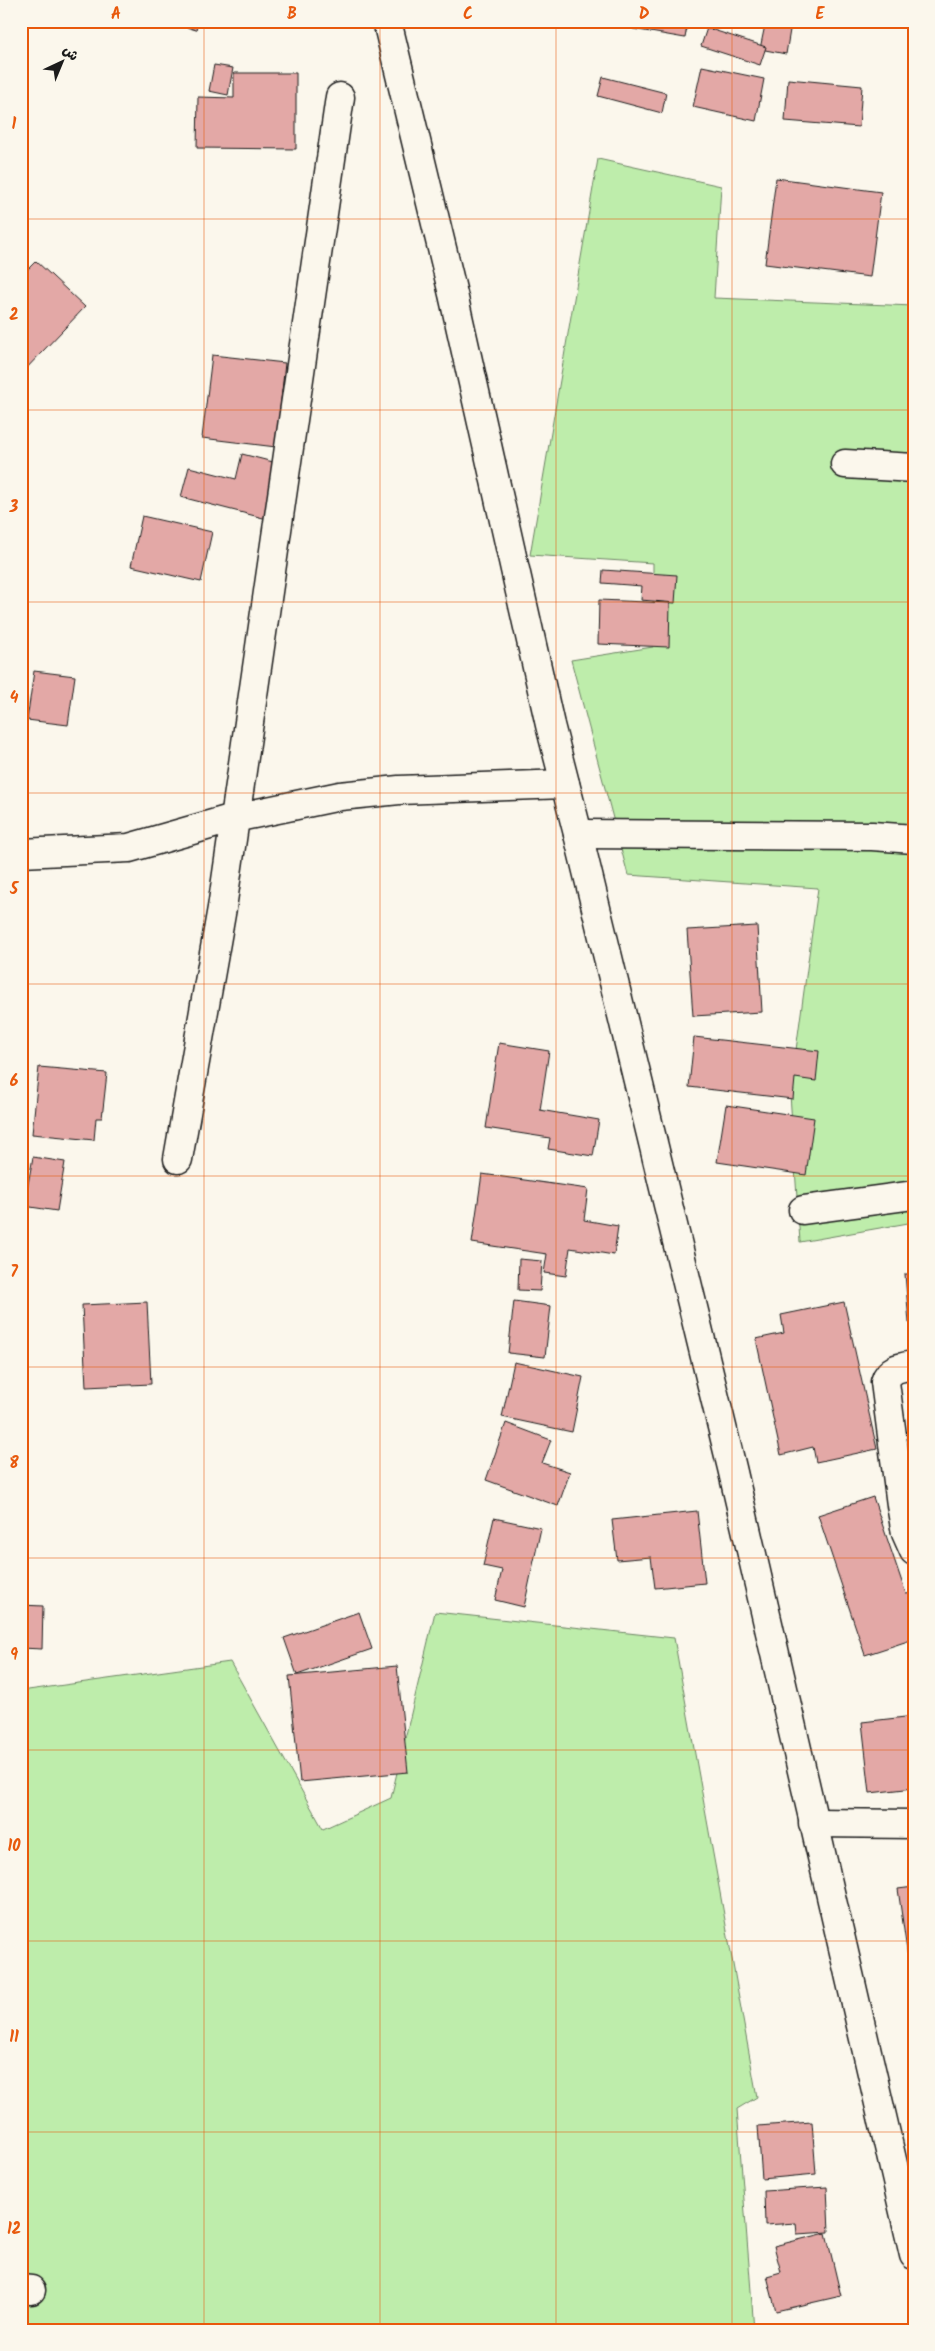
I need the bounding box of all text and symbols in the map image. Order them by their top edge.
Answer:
text: A [111,2,121,27]
text: B [287,2,297,27]
text: C [463,2,473,27]
text: D [639,2,650,27]
text: E [816,2,826,27]
north arrow [38,38,88,88]
text: ش [57,40,84,67]
text: 1 [12,112,17,137]
text: 2 [9,303,19,328]
text: 3 [9,495,19,520]
text: 4 [10,686,19,711]
text: 5 [9,877,20,902]
text: 6 [10,1069,19,1094]
text: 7 [10,1260,18,1285]
text: 8 [9,1451,19,1476]
text: 9 [10,1643,18,1668]
text: 10 [7,1834,21,1859]
text: 11 [9,2025,19,2050]
text: 12 [7,2217,21,2242]

